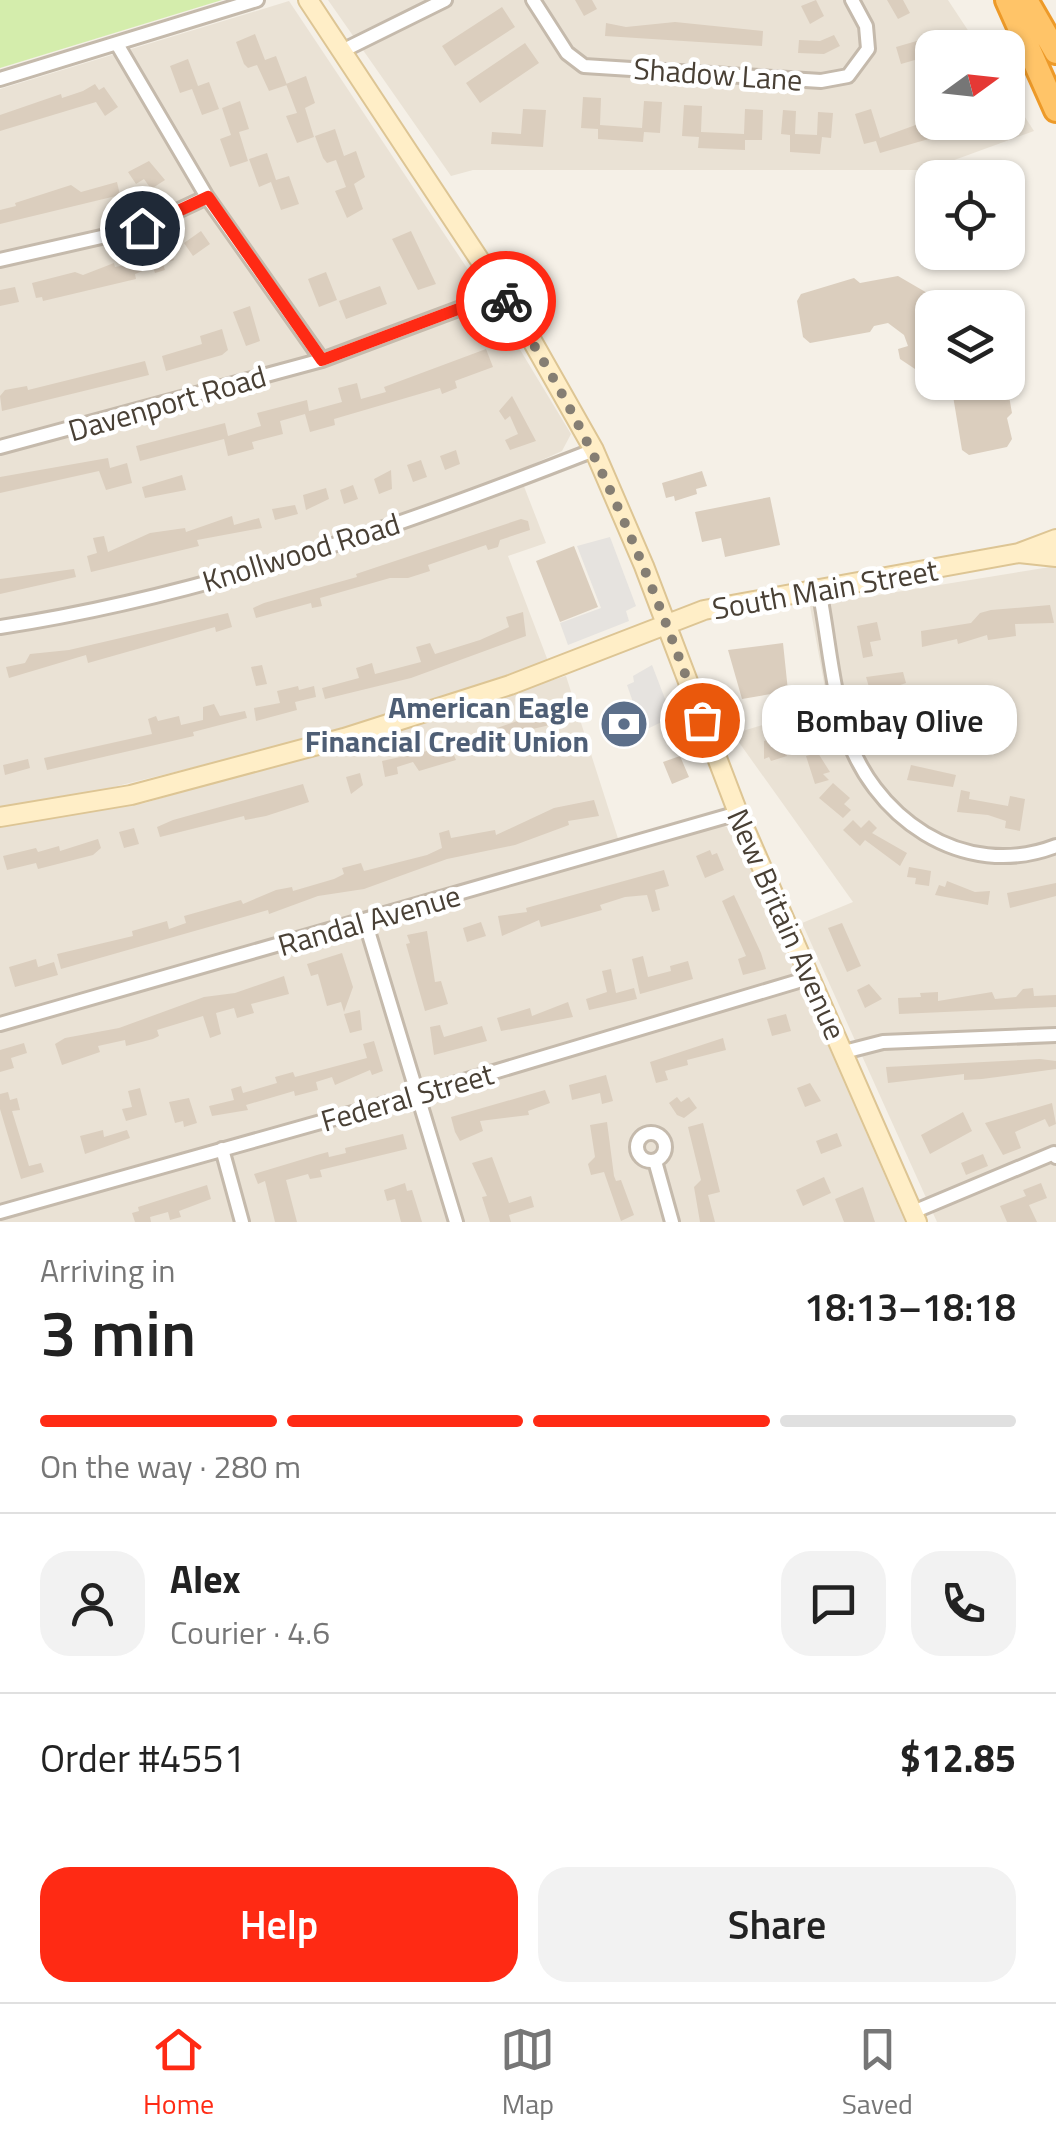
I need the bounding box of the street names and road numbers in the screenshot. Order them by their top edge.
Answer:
street label: Shadow Lane [632,45,804,103]
street label: Davenport Road [63,353,271,453]
street label: Knollwood Road [196,500,406,604]
street label: South Main Street [709,546,942,631]
street label: New Britain Avenue [715,801,859,1047]
street label: Randal Avenue [272,872,466,968]
street label: Federal Street [315,1050,499,1144]

